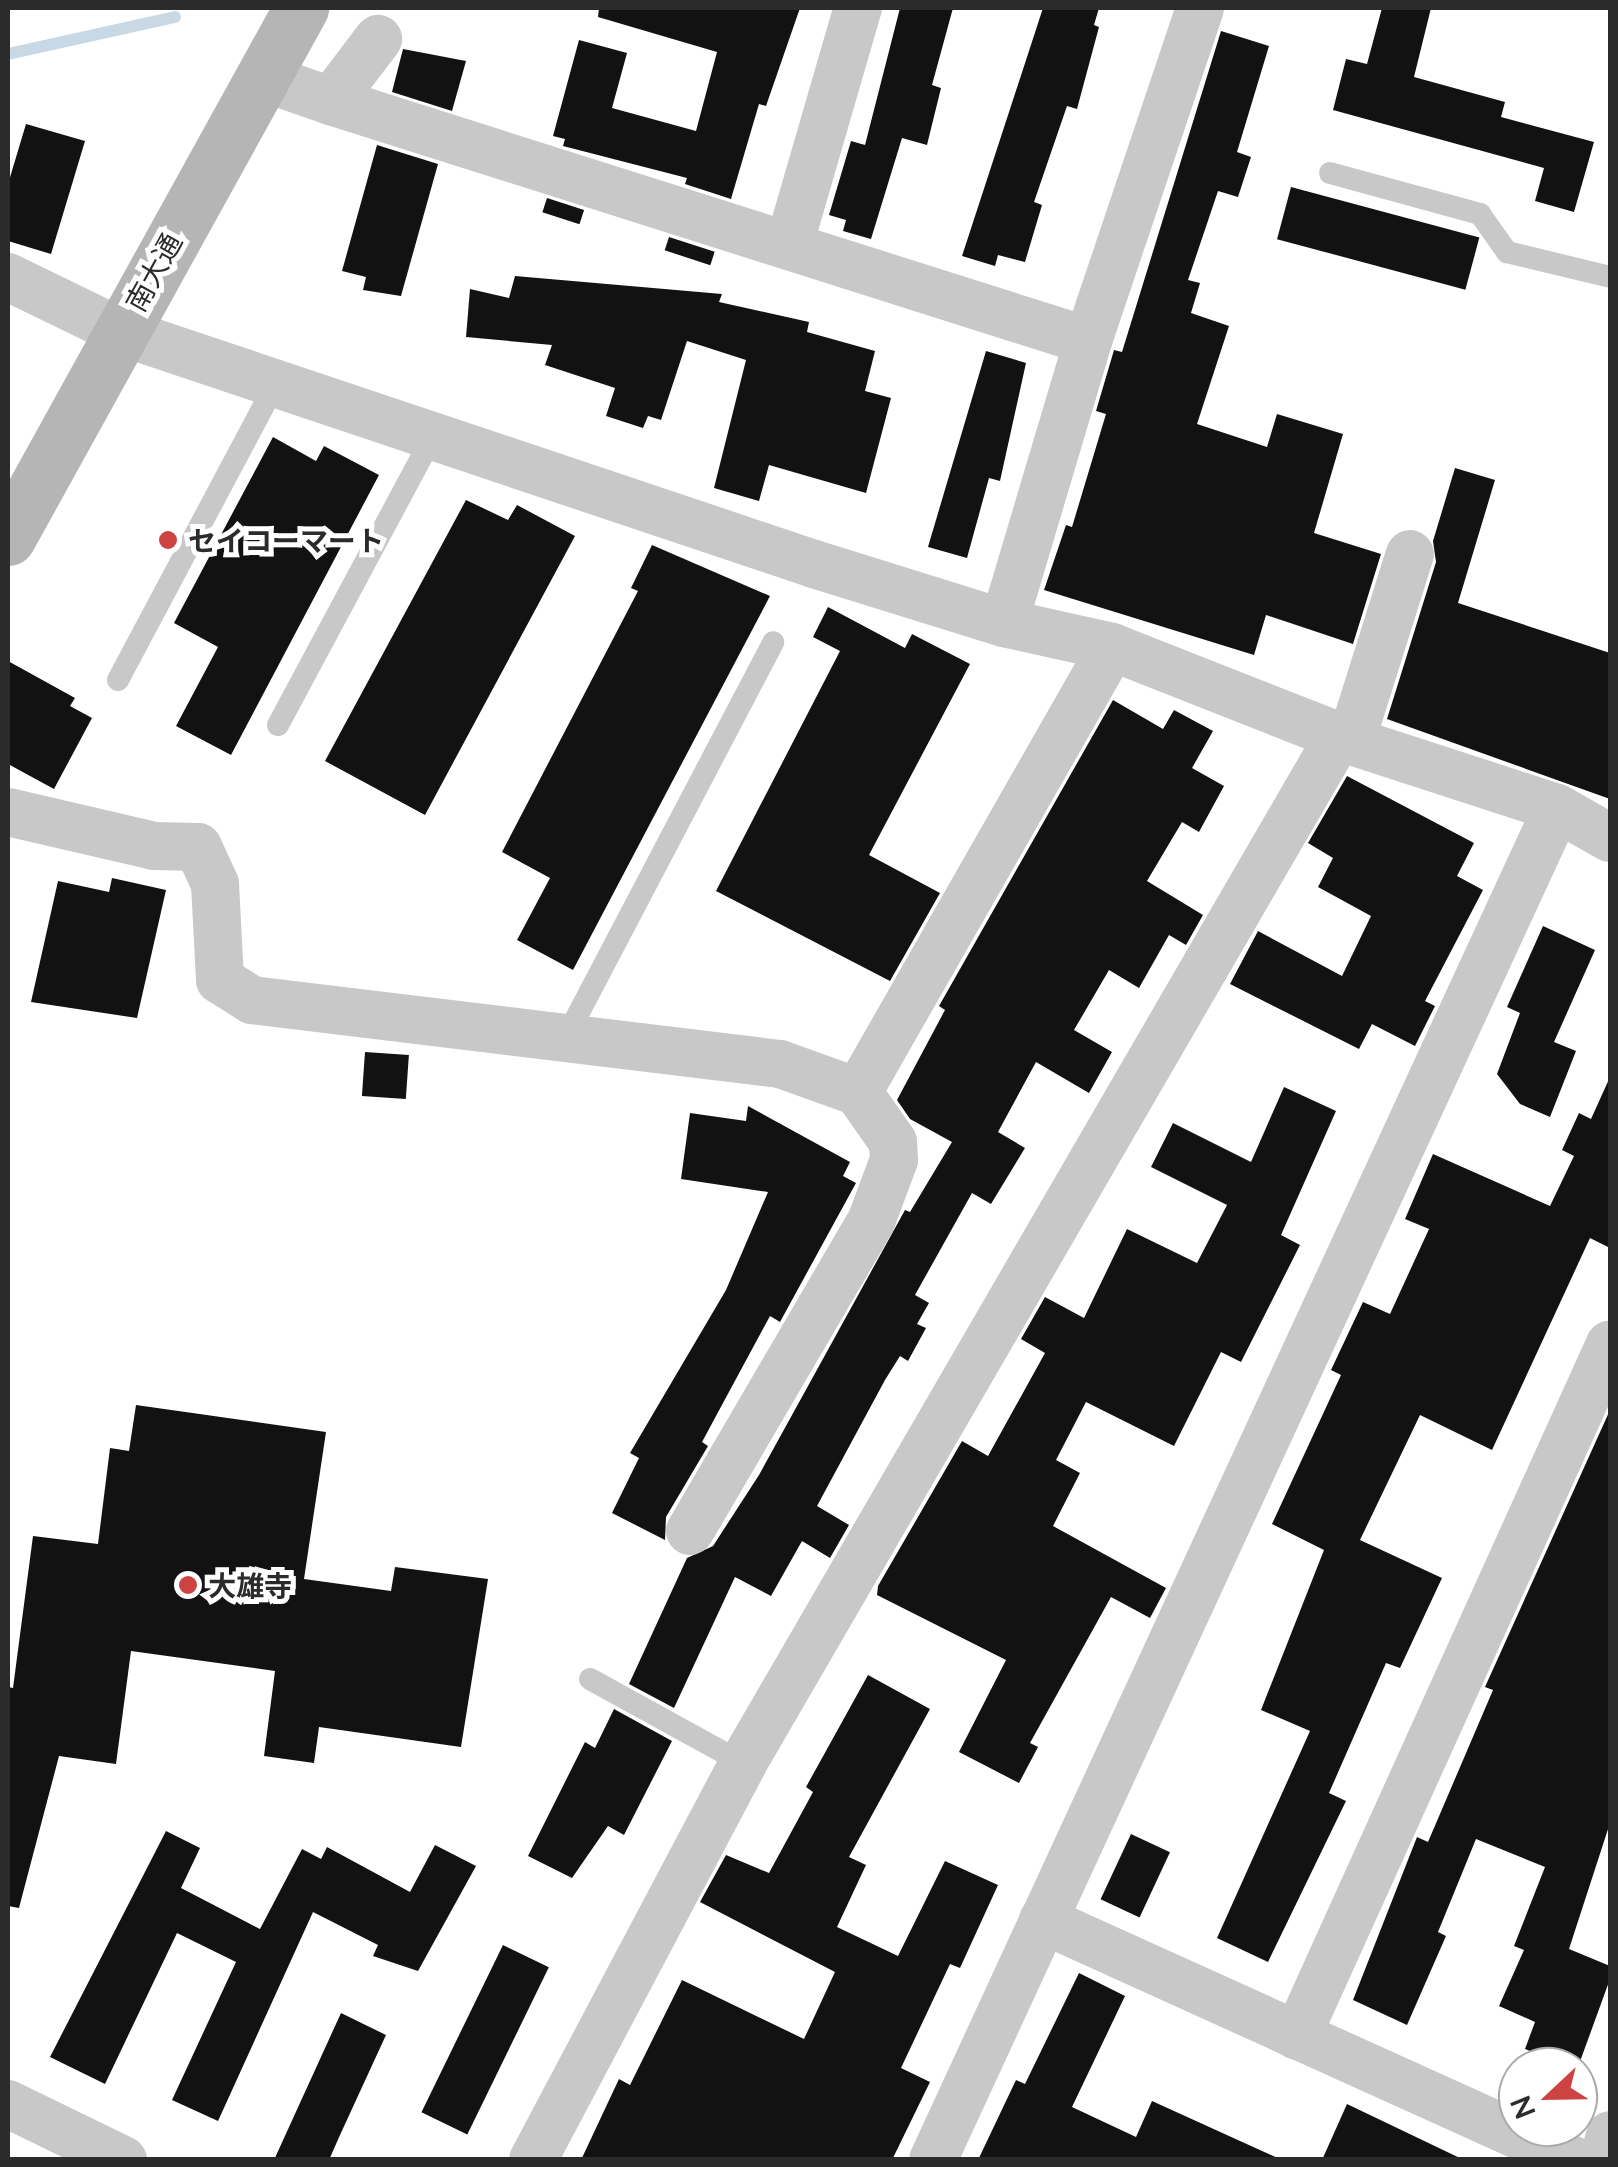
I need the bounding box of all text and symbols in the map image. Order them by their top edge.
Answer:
street label: 南大通 [118,227,188,317]
place label: セイコーマート [188,523,384,557]
marker: セイコーマート [157,529,179,551]
place label: 大雄寺 [208,1568,292,1602]
marker: 大雄寺 [177,1574,199,1596]
north arrow [1498,2047,1598,2147]
text: N [1502,2091,1542,2124]

